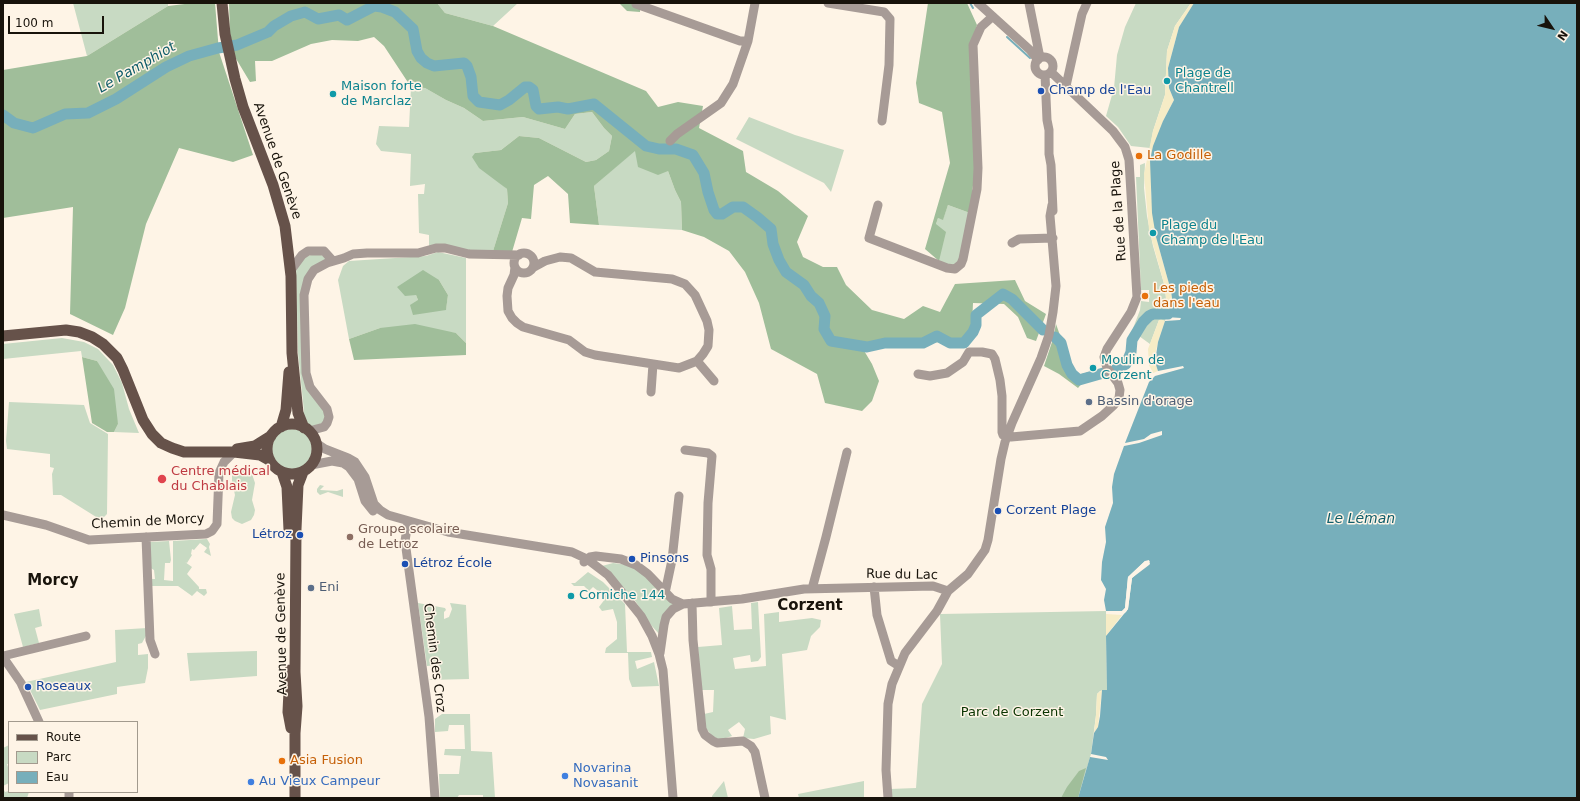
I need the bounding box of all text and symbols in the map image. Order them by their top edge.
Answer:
scale bar [10,8,106,34]
north arrow [1532,8,1572,48]
text: 100 m [15,16,53,30]
text: N [1554,28,1570,43]
water label: Le Pamphiot [95,39,179,97]
place label: Plage de Chantrell [1175,66,1234,97]
marker: Plage de Chantrell [1162,76,1172,86]
place label: Maison forte de Marclaz [341,79,422,110]
place label: Champ de l'Eau [1049,83,1151,99]
marker: Champ de l'Eau [1036,86,1046,96]
marker: Maison forte de Marclaz [328,89,338,99]
street label: Avenue de Genève [250,100,304,222]
place label: La Godille [1147,148,1211,164]
marker: La Godille [1134,151,1144,161]
street label: Rue de la Plage [1108,160,1130,262]
place label: Plage du Champ de l'Eau [1161,218,1263,249]
marker: Plage du Champ de l'Eau [1148,228,1158,238]
place label: Les pieds dans l'eau [1153,281,1220,312]
marker: Les pieds dans l'eau [1140,291,1150,301]
place label: Moulin de Corzent [1101,353,1164,384]
marker: Moulin de Corzent [1088,363,1098,373]
place label: Bassin d'orage [1097,394,1193,410]
marker: Bassin d'orage [1084,397,1094,407]
place label: Centre médical du Chablais [171,464,270,495]
marker: Centre médical du Chablais [156,473,168,485]
place label: Corzent Plage [1006,503,1096,519]
marker: Corzent Plage [993,506,1003,516]
street label: Chemin de Morcy [91,511,205,533]
water label: Le Léman [1327,511,1395,527]
place label: Groupe scolaire de Letroz [358,522,460,553]
place label: Létroz [252,527,292,543]
marker: Létroz [295,530,305,540]
marker: Groupe scolaire de Letroz [345,532,355,542]
place label: Pinsons [640,551,689,567]
marker: Pinsons [627,554,637,564]
place label: Létroz École [413,556,492,572]
marker: Létroz École [400,559,410,569]
street label: Rue du Lac [866,567,938,583]
district label: Morcy [27,572,79,590]
street label: Avenue de Genève [273,572,291,696]
place label: Eni [319,580,339,596]
marker: Eni [306,583,316,593]
place label: Corniche 144 [579,588,665,604]
marker: Corniche 144 [566,591,576,601]
district label: Corzent [777,597,843,615]
street label: Chemin des Croz [420,602,448,714]
place label: Roseaux [36,679,91,695]
marker: Roseaux [23,682,33,692]
park label: Parc de Corzent [961,705,1063,721]
legend [8,721,138,793]
text: Route [46,730,81,744]
text: Parc [46,750,71,764]
place label: Asia Fusion [290,753,363,769]
marker: Asia Fusion [277,756,287,766]
place label: Novarina Novasanit [573,761,638,792]
text: Eau [46,770,69,784]
marker: Novarina Novasanit [560,771,570,781]
place label: Au Vieux Campeur [259,774,380,790]
marker: Au Vieux Campeur [246,777,256,787]

